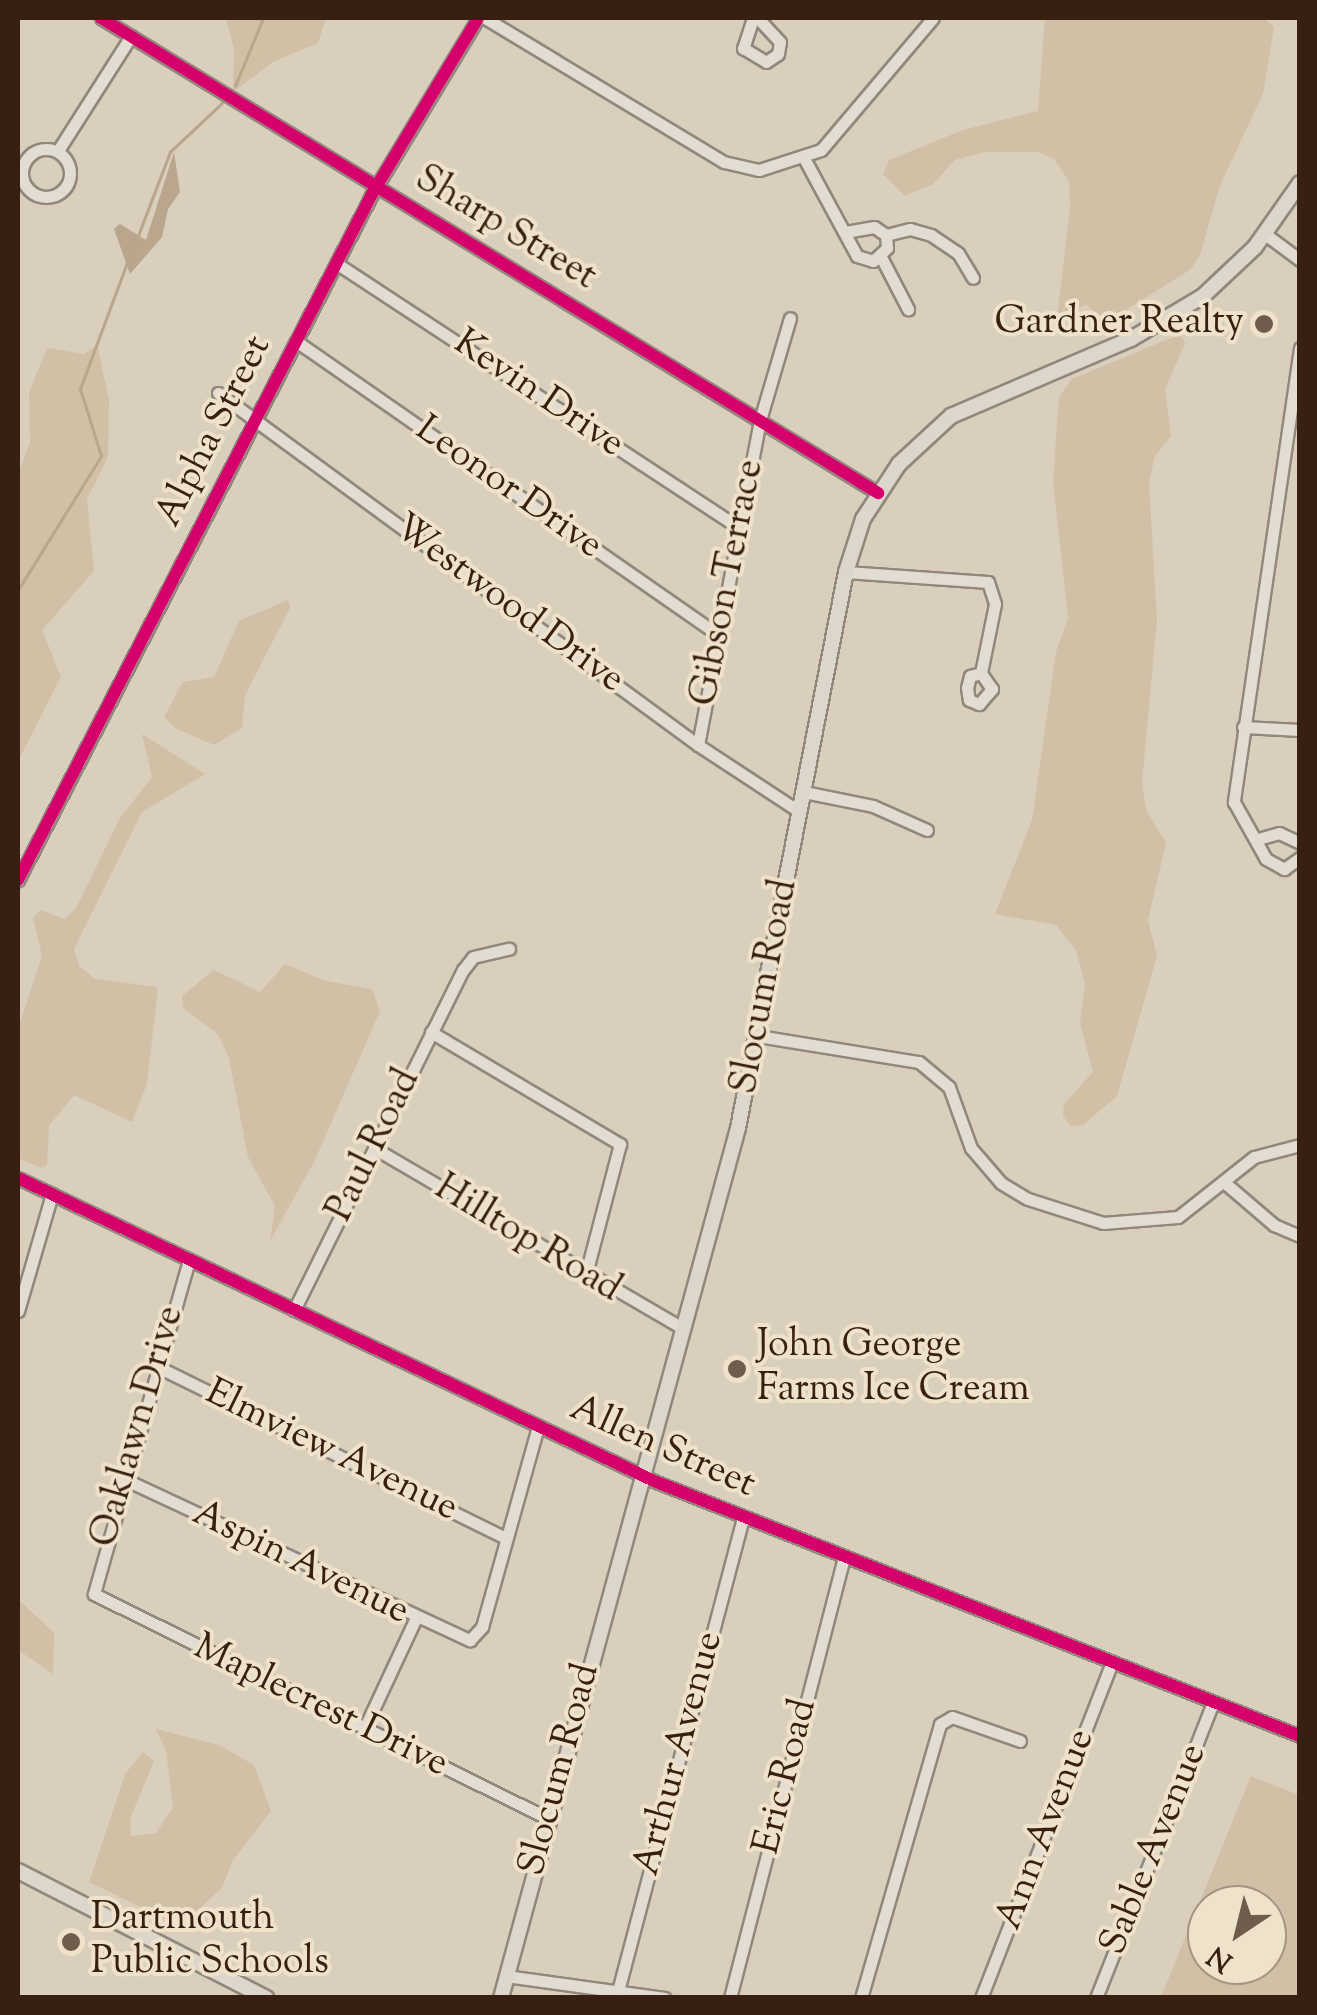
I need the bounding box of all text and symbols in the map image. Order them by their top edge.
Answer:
street label: Sharp Street [406,157,604,301]
place label: Gardner Realty [995,301,1244,347]
marker: Gardner Realty [1253,313,1275,335]
street label: Kevin Drive [444,321,632,469]
street label: Alpha Street [147,329,283,535]
street label: Leonor Drive [406,408,610,570]
street label: Gibson Terrace [683,456,775,710]
street label: Westwood Drive [384,506,632,704]
street label: Slocum Road [723,876,809,1098]
street label: Paul Road [319,1062,431,1230]
street label: Hilltop Road [425,1166,629,1314]
street label: Oaklawn Drive [83,1301,195,1553]
place label: John George Farms Ice Cream [757,1324,1030,1414]
marker: John George Farms Ice Cream [726,1358,748,1380]
street label: Elmview Avenue [197,1371,465,1533]
street label: Allen Street [562,1387,762,1509]
street label: Aspin Avenue [184,1492,416,1636]
street label: Maplecrest Drive [185,1626,455,1788]
street label: Arthur Avenue [626,1627,734,1881]
street label: Slocum Road [511,1659,611,1881]
street label: Eric Road [746,1695,828,1859]
street label: Ann Avenue [988,1723,1106,1937]
street label: Sable Avenue [1092,1738,1218,1962]
north arrow [1187,1885,1287,1985]
place label: Dartmouth Public Schools [91,1897,329,1986]
marker: Dartmouth Public Schools [60,1931,82,1953]
text: N [1200,1935,1242,1981]

